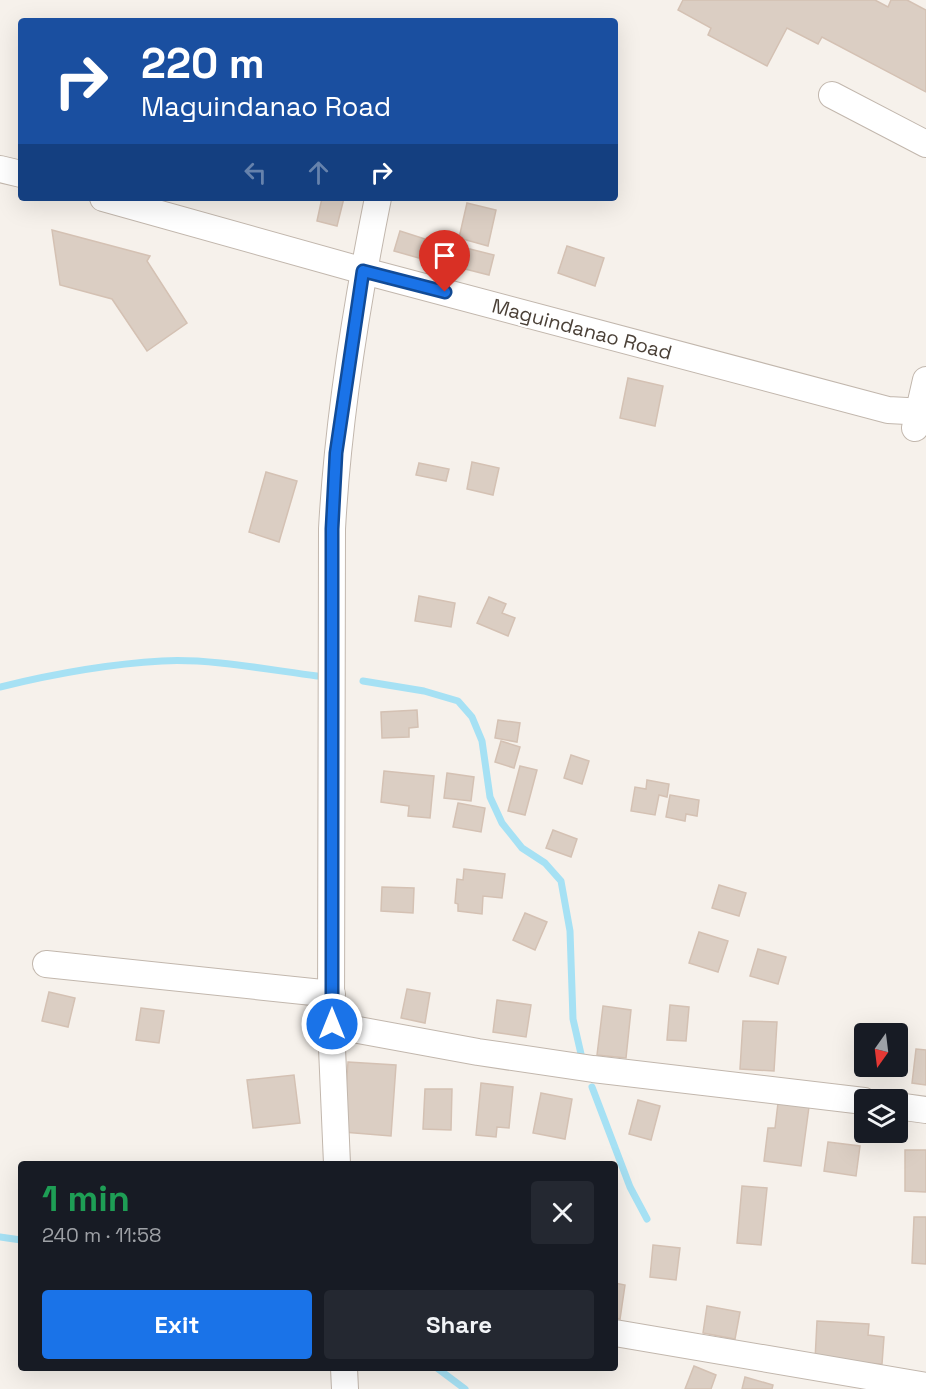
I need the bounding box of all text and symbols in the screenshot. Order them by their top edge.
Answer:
text: 220 m [141,37,265,90]
icon: right [42,42,120,120]
text: Maguindanao Road [141,89,391,124]
icon: left [239,156,272,189]
icon: ahead [302,156,335,189]
icon: right [365,156,398,189]
pin [419,230,470,292]
icon: arrive [428,239,461,272]
street label: Maguindanao Road [489,292,675,366]
position arrow [300,992,364,1056]
north arrow [854,1023,908,1077]
map controls [854,1023,908,1143]
button: layers [854,1089,908,1143]
text: 1 min [42,1176,130,1222]
button: close [531,1181,594,1244]
text: 240 m · 11:58 [42,1222,161,1248]
button: Exit [42,1290,312,1359]
button: Share [324,1290,594,1359]

